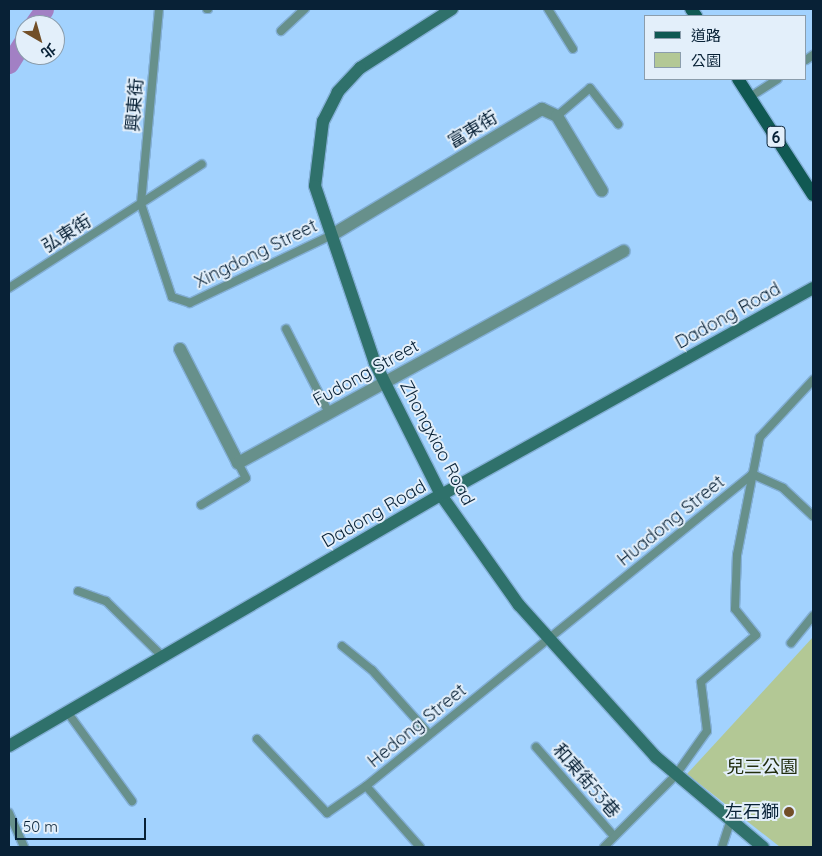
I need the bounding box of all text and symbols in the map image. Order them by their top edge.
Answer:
north arrow [15,15,65,65]
legend [644,15,807,80]
text: 道路 [691,26,721,45]
text: 北 [38,40,60,62]
text: 公園 [691,51,721,70]
street label: 興東街 [122,77,148,133]
street label: 富東街 [444,107,502,153]
road number: 6 [766,124,786,150]
street label: 弘東街 [38,211,96,257]
street label: Xingdong Street [191,215,321,293]
street label: Dadong Road [672,278,784,354]
street label: Fudong Street [309,335,423,411]
street label: Zhongxiao Road [395,377,479,509]
street label: Huadong Street [613,471,729,571]
street label: Dadong Road [318,475,430,553]
street label: Hedong Street [363,680,471,772]
street label: 和東街53巷 [548,739,624,823]
park label: 兒三公園 [726,756,798,778]
place label: 左石獅 [725,801,779,823]
marker: 左石獅 [783,806,795,818]
scale bar [18,808,149,840]
text: 50 m [23,817,58,836]

